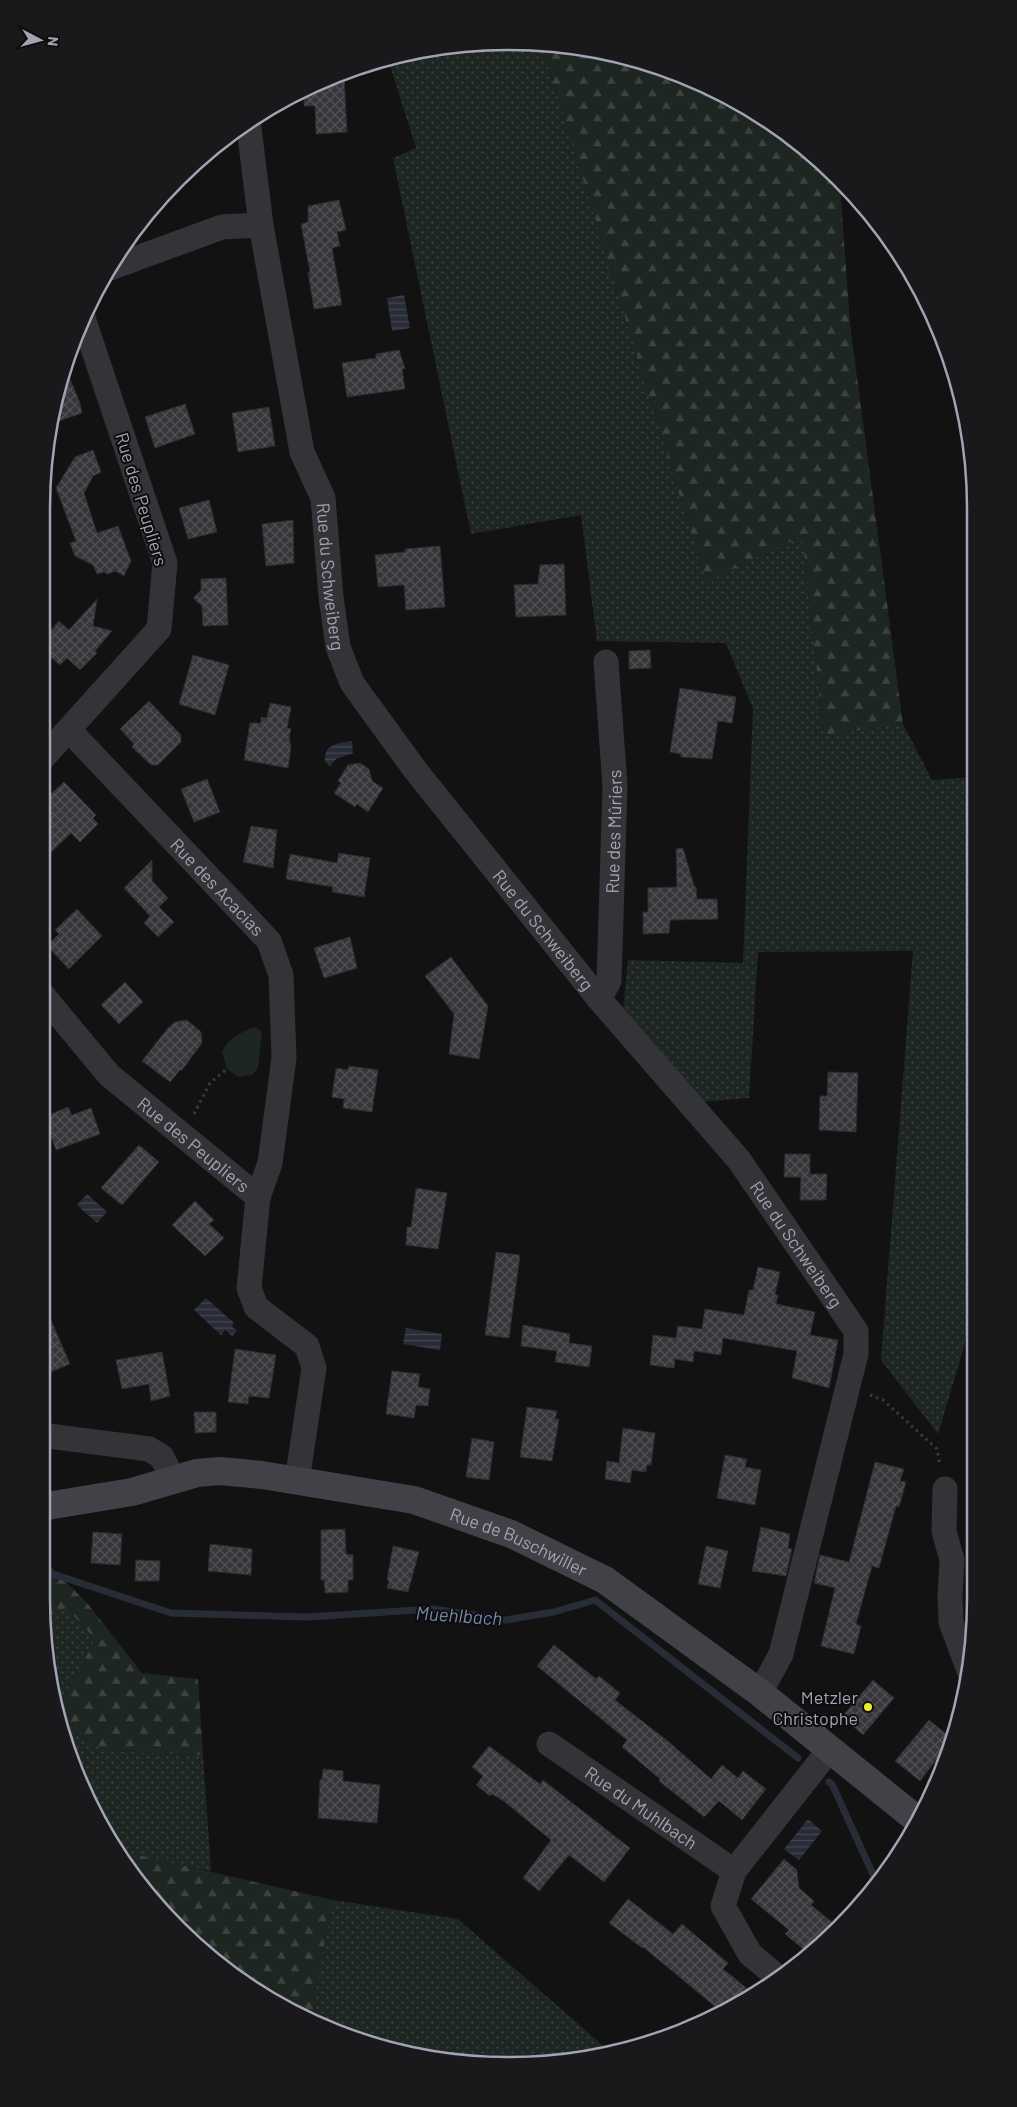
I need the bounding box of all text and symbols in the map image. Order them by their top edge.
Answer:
north arrow [15,15,65,65]
text: N [44,36,62,47]
street label: Rue des Peupliers [111,430,173,568]
street label: Rue du Schweiberg [312,502,349,652]
street label: Rue des Mûriers [601,769,626,894]
street label: Rue des Acacias [166,833,269,940]
street label: Rue du Schweiberg [488,865,599,995]
street label: Rue des Peupliers [133,1092,254,1197]
street label: Rue du Schweiberg [746,1177,848,1312]
street label: Rue de Buschwiller [447,1503,591,1581]
water label: Muehlbach [415,1601,503,1630]
place label: Metzler Christophe [772,1686,858,1729]
marker: Metzler Christophe [862,1701,874,1713]
street label: Rue du Muhlbach [581,1761,702,1854]

